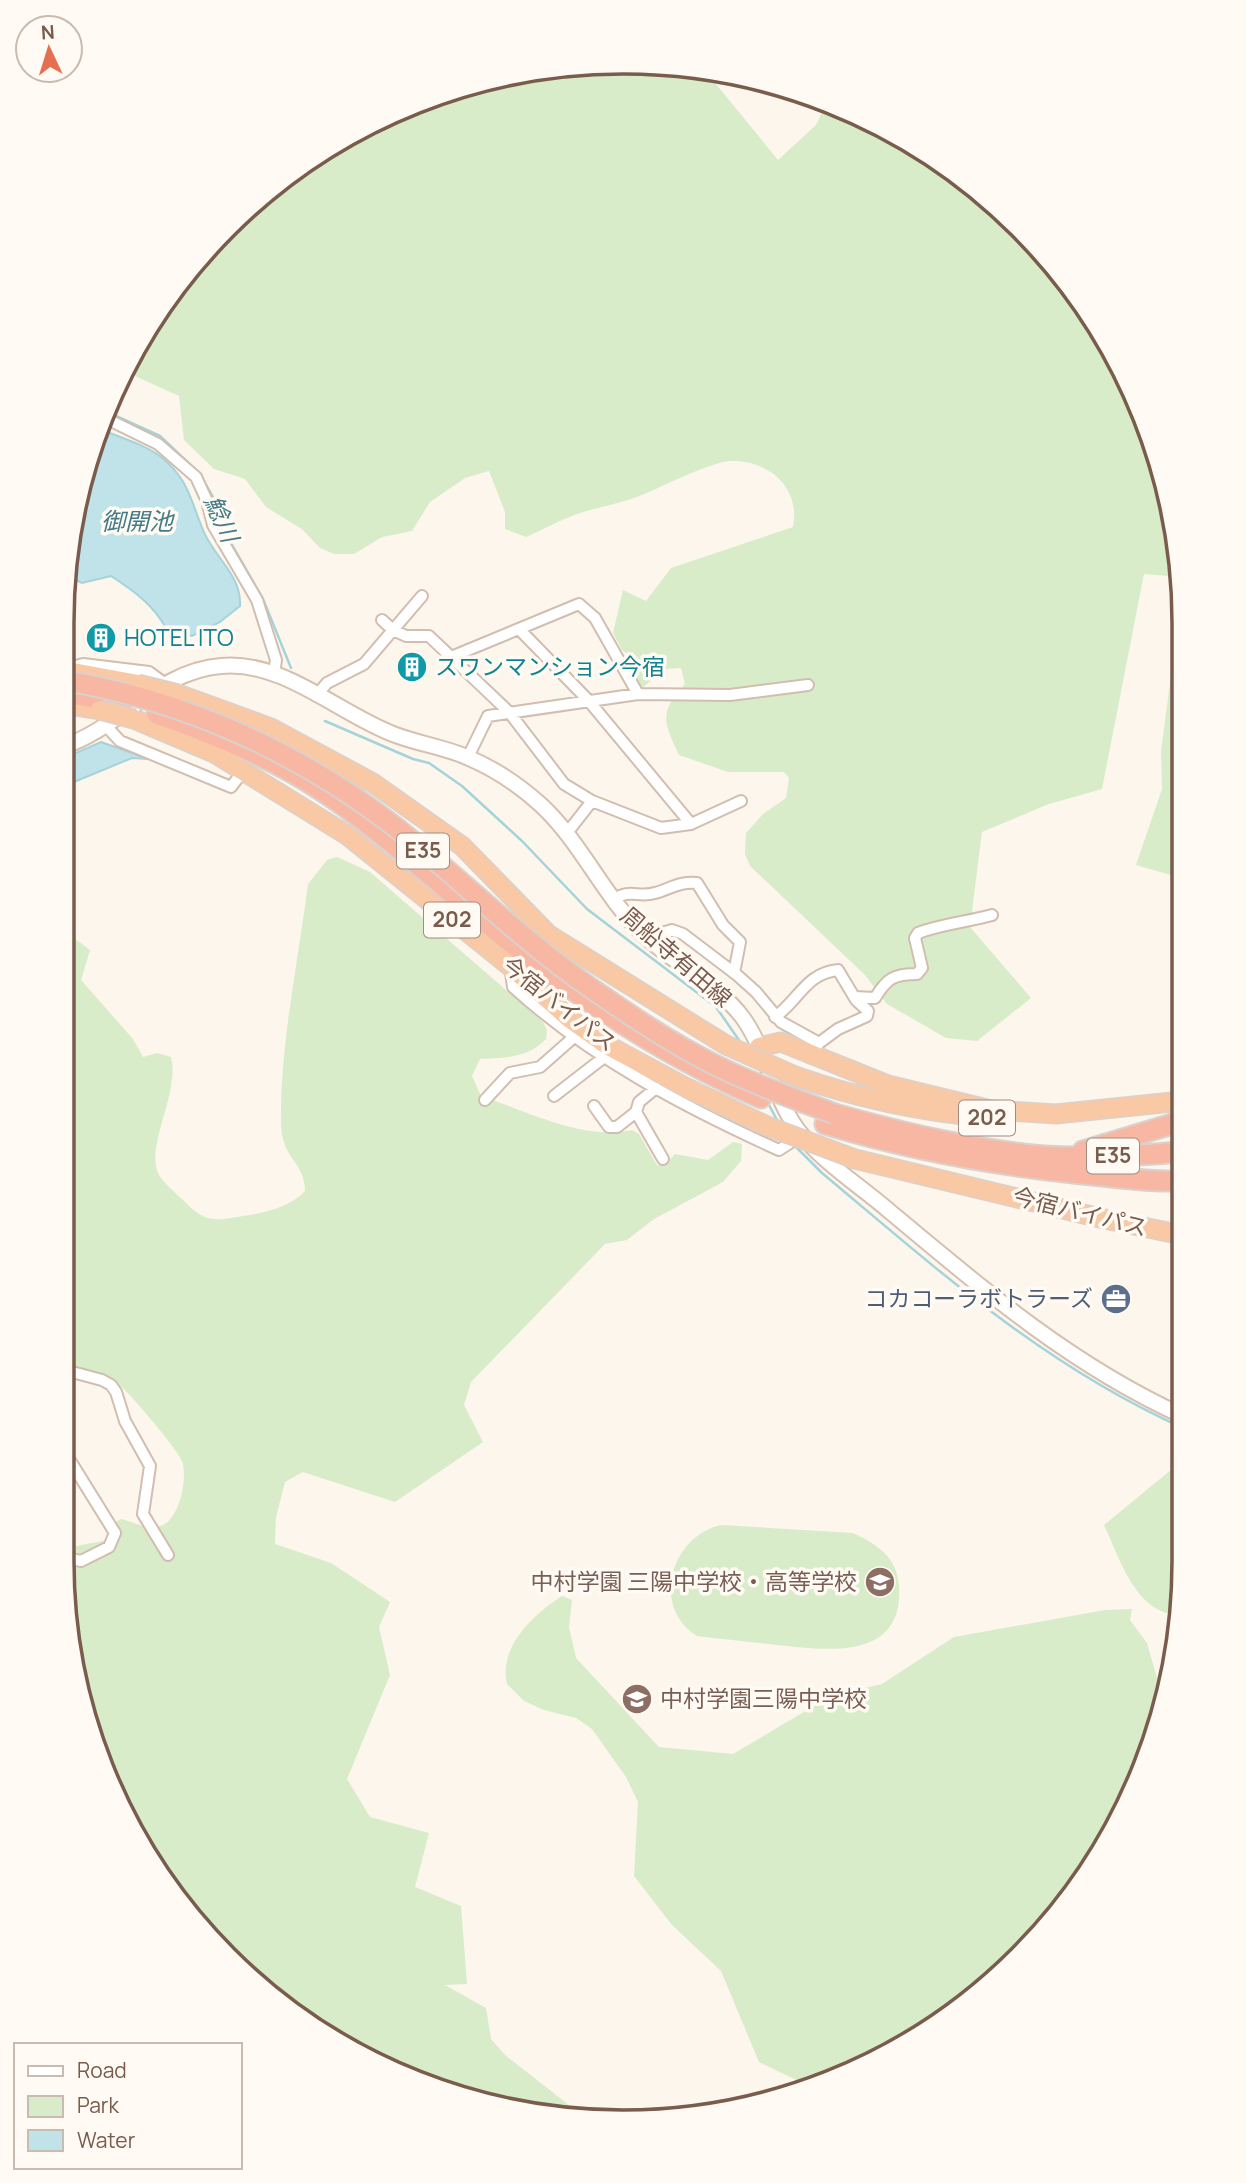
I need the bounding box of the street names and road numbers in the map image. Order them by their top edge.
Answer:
road number: E35 [397,834,449,868]
street label: 周船寺有田線 [614,899,739,1014]
road number: 202 [424,902,480,937]
street label: 今宿バイパス [496,948,624,1058]
road number: 202 [959,1100,1015,1136]
road number: E35 [1087,1138,1139,1174]
street label: 今宿バイパス [1010,1179,1151,1243]

